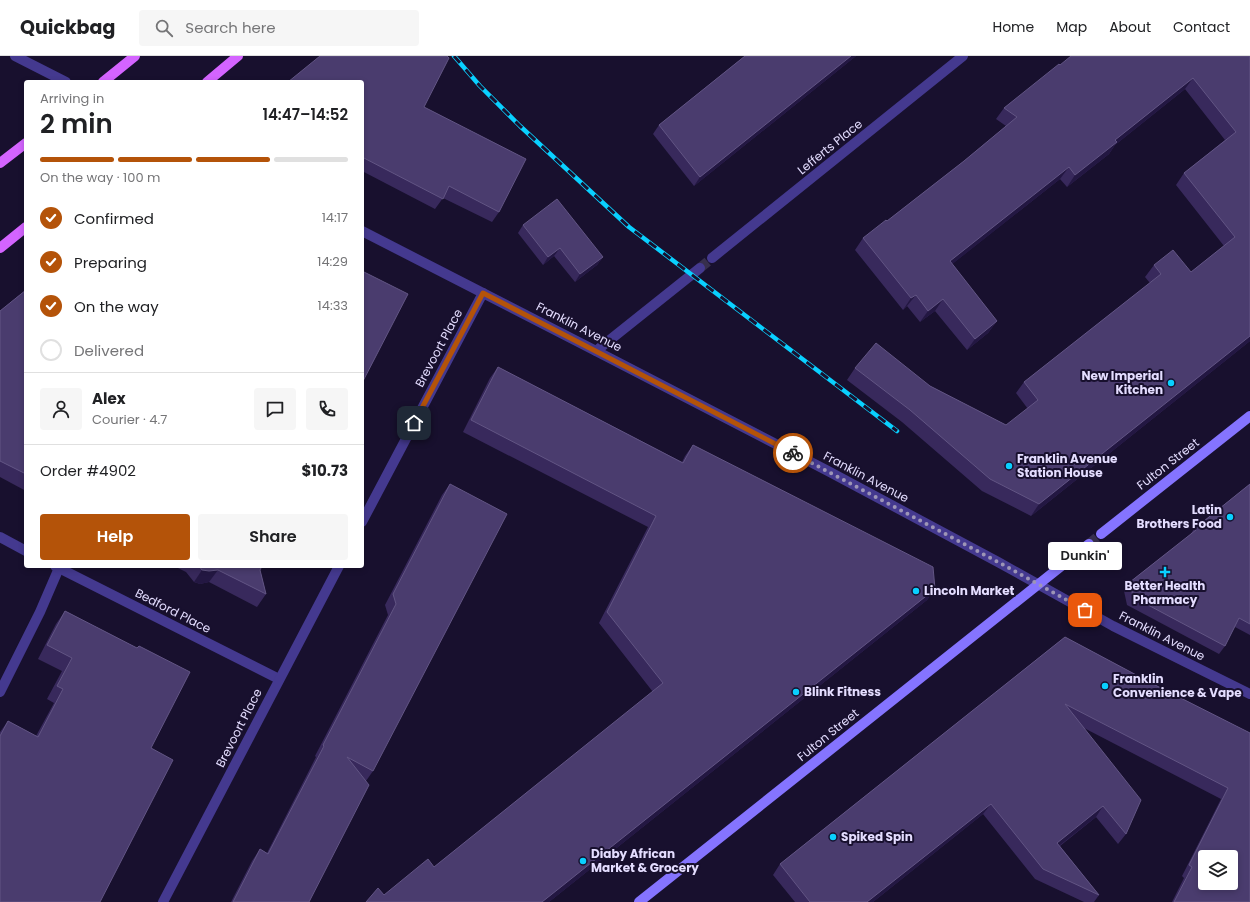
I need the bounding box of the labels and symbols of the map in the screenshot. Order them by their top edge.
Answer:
street label: Lefferts Place [794,115,866,178]
street label: Franklin Avenue [533,298,625,356]
street label: Brevoort Place [411,306,466,390]
place label: New Imperial Kitchen [1081,367,1163,398]
marker: New Imperial Kitchen [1166,378,1176,388]
pin [397,406,431,440]
courier [773,433,813,473]
street label: Fulton Street [1133,434,1202,493]
street label: Franklin Avenue [821,447,912,506]
place label: Franklin Avenue Station House [1017,450,1118,481]
marker: Franklin Avenue Station House [1004,461,1014,471]
place label: Latin Brothers Food [1137,501,1222,532]
marker: Latin Brothers Food [1225,512,1235,522]
callout: Dunkin' [1048,542,1122,570]
marker: Better Health Pharmacy [1160,567,1170,577]
place label: Better Health Pharmacy [1125,577,1205,608]
place label: Lincoln Market [924,582,1015,599]
street label: Bedford Place [132,584,214,637]
marker: Lincoln Market [911,586,921,596]
pin [1068,593,1102,627]
street label: Franklin Avenue [1116,607,1208,665]
place label: Franklin Convenience & Vape [1113,670,1242,701]
marker: Franklin Convenience & Vape [1100,681,1110,691]
place label: Blink Fitness [804,683,881,700]
street label: Brevoort Place [211,686,266,770]
marker: Blink Fitness [791,687,801,697]
street label: Fulton Street [793,704,862,765]
place label: Spiked Spin [841,828,913,845]
marker: Spiked Spin [828,832,838,842]
place label: Diaby African Market & Grocery [591,845,699,876]
marker: Diaby African Market & Grocery [578,856,588,866]

